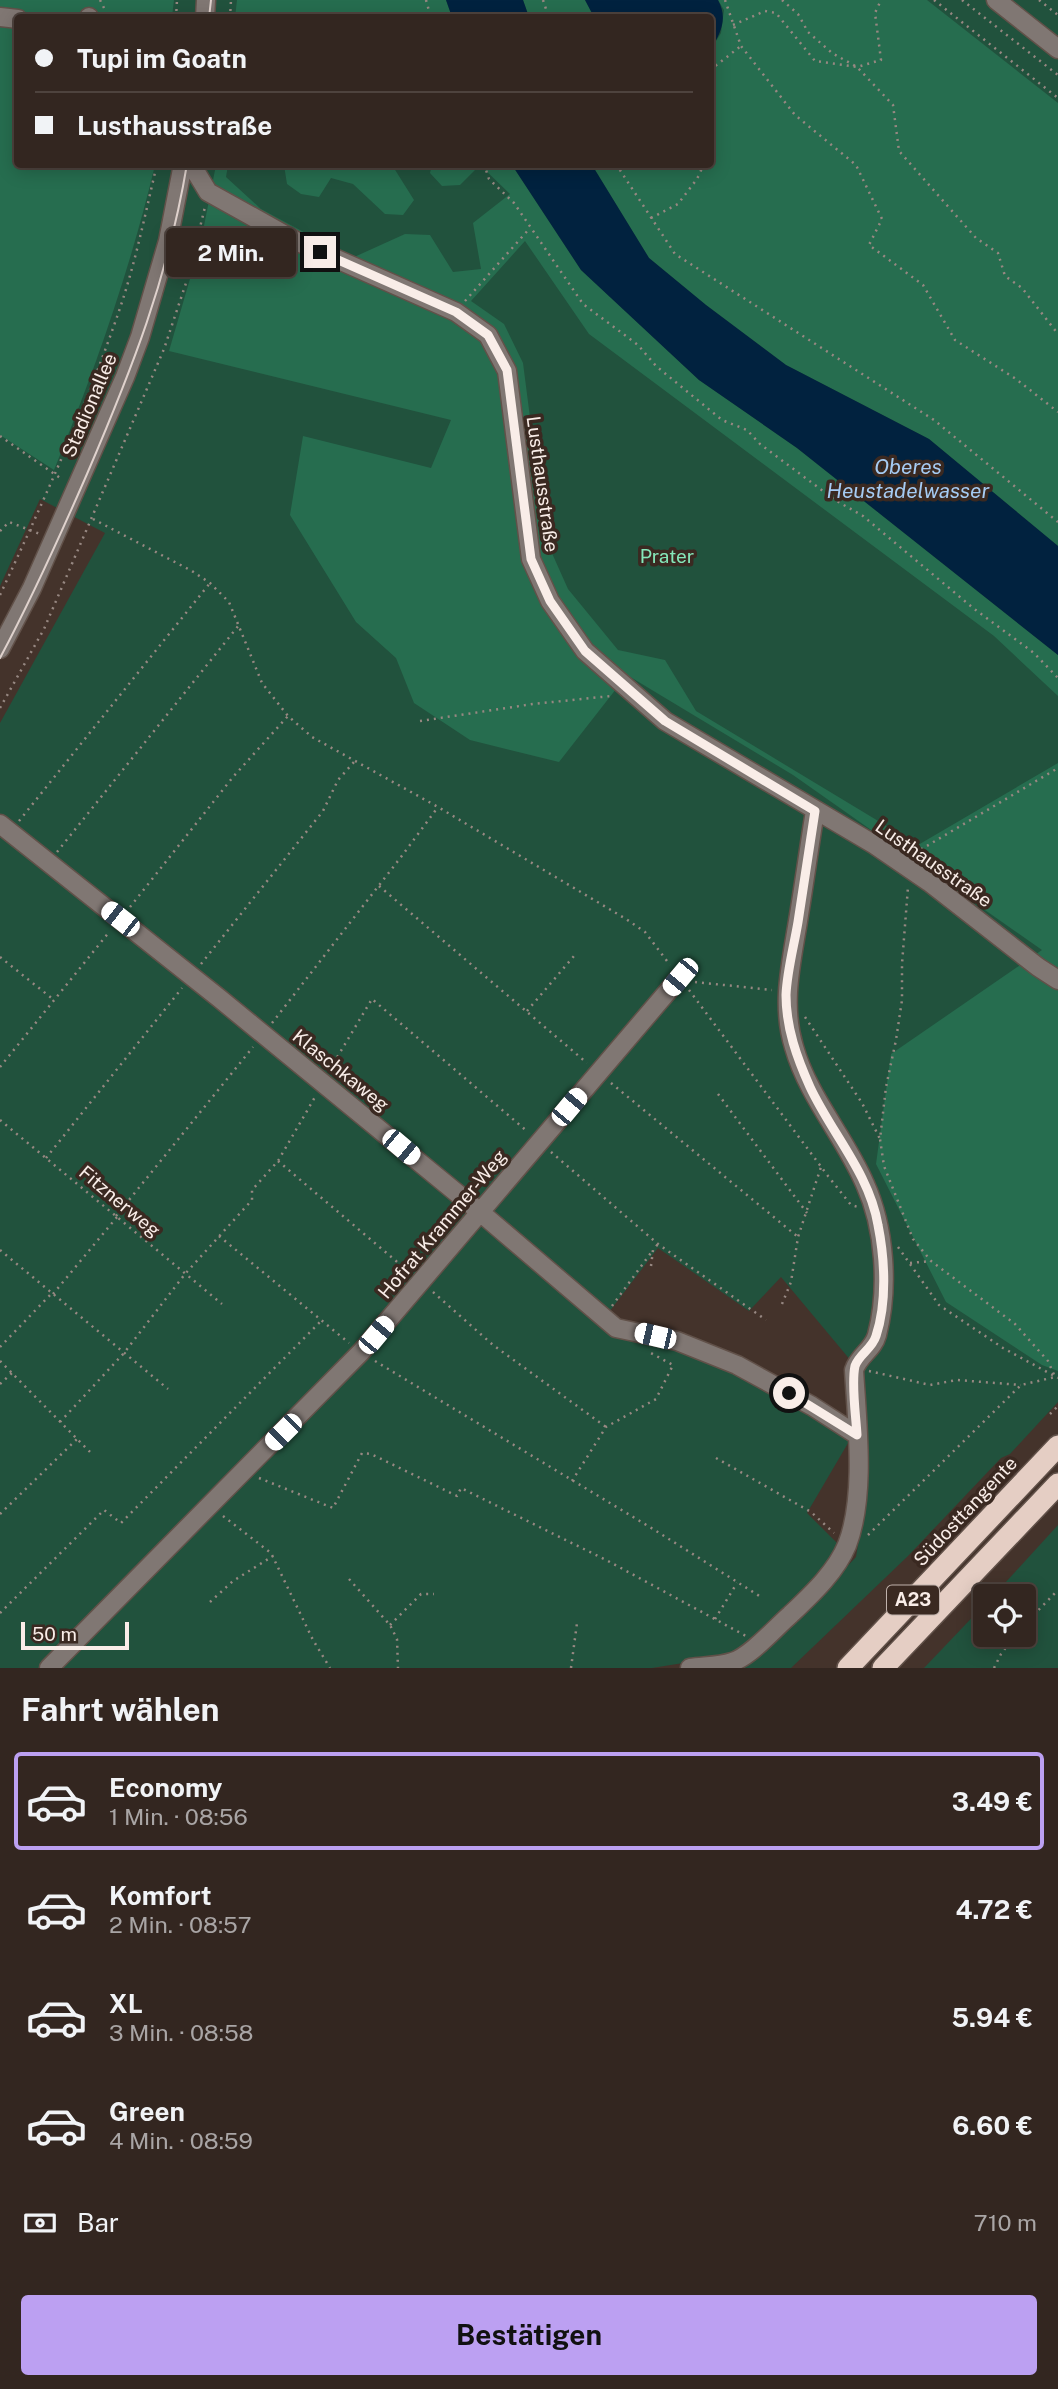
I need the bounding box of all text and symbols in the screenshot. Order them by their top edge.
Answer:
text: Tupi im Goatn [77,43,247,74]
text: Lusthausstraße [77,110,272,141]
callout: 2 Min. [166,228,296,276]
route end [304,236,336,268]
text: 2 Min. [198,239,264,266]
street label: Stadionallee [57,350,121,460]
street label: Lusthausstraße [523,415,563,553]
water label: Oberes Heustadelwasser [827,454,991,503]
park label: Prater [640,545,694,567]
street label: Lusthausstraße [871,815,997,911]
car [97,898,144,940]
car [659,954,702,1000]
street label: Klaschkaweg [288,1024,394,1116]
car [548,1084,591,1130]
car [379,1125,424,1169]
street label: Hofrat Krammer-Weg [373,1145,511,1303]
street label: Fitznerweg [75,1161,165,1241]
car [355,1312,398,1358]
car [633,1321,678,1351]
route start [773,1377,805,1409]
car [261,1410,306,1454]
street label: Südosttangente [909,1452,1021,1570]
map controls [973,1584,1036,1647]
button: locate [973,1584,1036,1647]
road number: A23 [887,1586,939,1615]
scale bar [21,1619,130,1651]
text: 50 m [32,1623,77,1645]
text: Fahrt wählen [21,1691,220,1728]
icon: car [25,1770,88,1833]
text: Economy [109,1772,222,1803]
text: 3.49 € [952,1786,1033,1817]
text: 1 Min. · 08:56 [109,1803,248,1830]
icon: car [25,1878,88,1941]
text: Komfort [109,1880,211,1911]
text: 4.72 € [955,1894,1033,1925]
text: 2 Min. · 08:57 [109,1911,252,1938]
icon: car [25,1986,88,2049]
text: XL [109,1988,143,2019]
text: 5.94 € [952,2002,1033,2033]
text: 3 Min. · 08:58 [109,2019,254,2046]
icon: car [25,2094,88,2157]
text: Green [109,2096,185,2127]
text: 6.60 € [952,2110,1033,2141]
text: 4 Min. · 08:59 [109,2127,253,2154]
icon: cash [21,2204,59,2242]
text: Bar [77,2207,119,2238]
text: 710 m [974,2209,1037,2236]
button: Bestätigen [21,2295,1037,2375]

